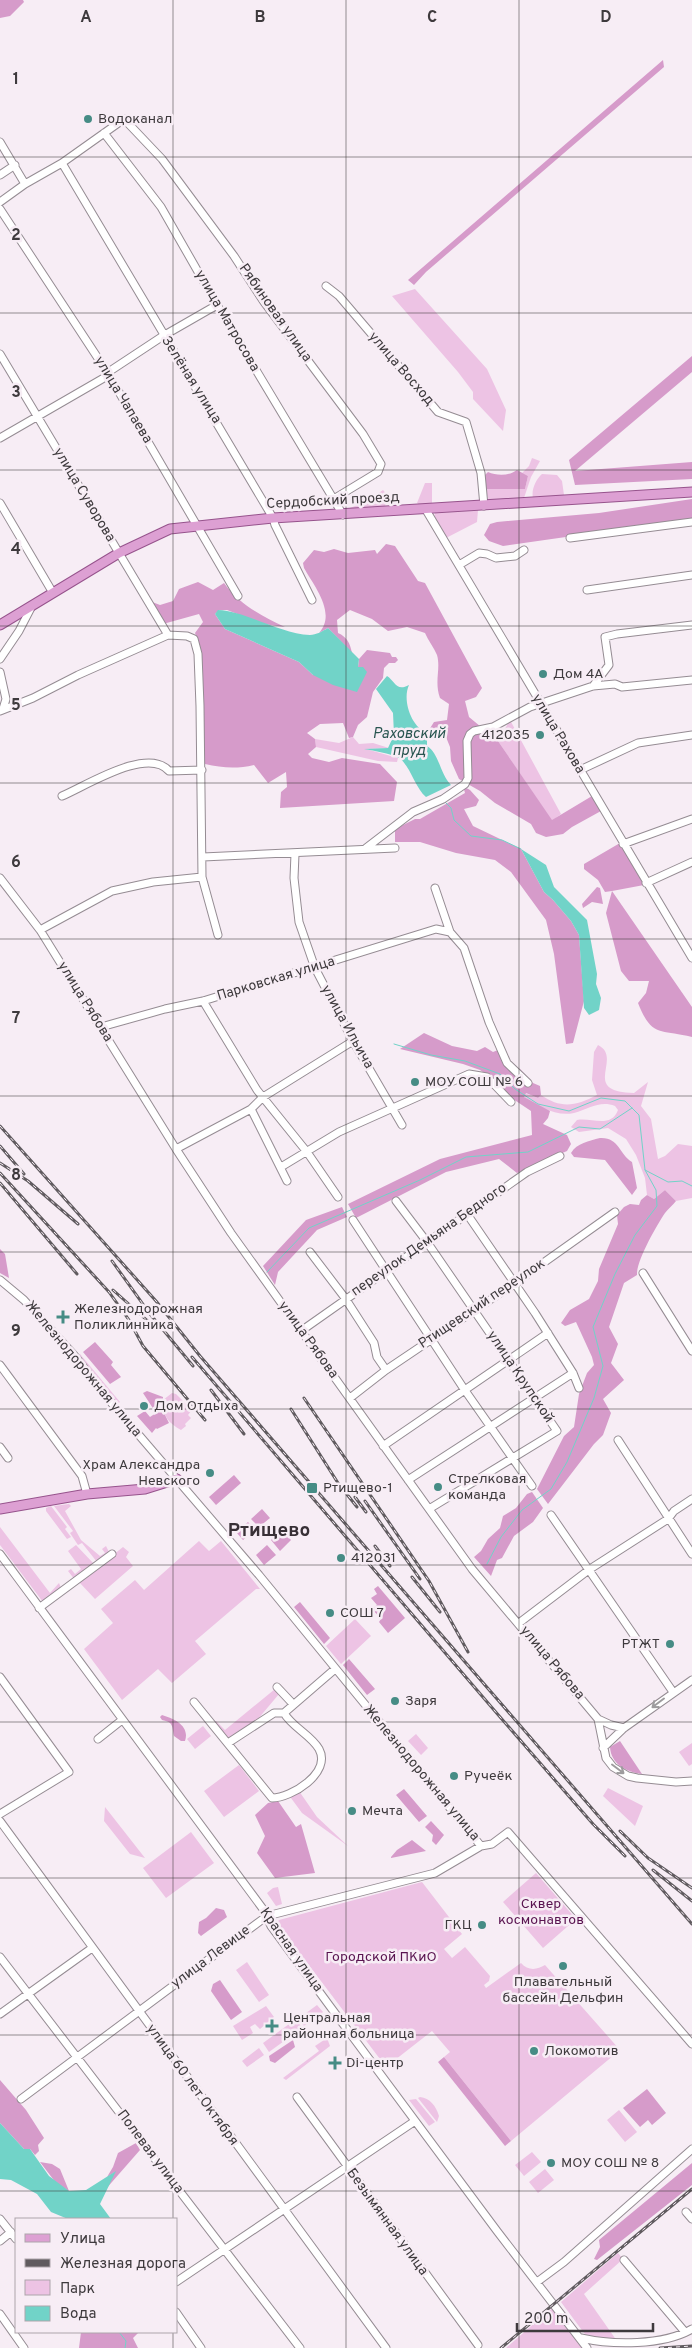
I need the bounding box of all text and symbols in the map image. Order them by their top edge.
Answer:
text: A [80,8,92,28]
text: B [254,8,266,28]
text: C [427,8,437,28]
text: D [600,8,612,28]
text: 1 [13,70,19,90]
place label: Водоканал [98,111,172,128]
marker: Водоканал [82,113,94,125]
text: 2 [11,226,21,246]
street label: Рябиновая улица [235,261,315,365]
street label: улица Матросова [191,267,263,375]
street label: улица Восход [364,329,438,409]
street label: Зелёная улица [157,333,225,427]
street label: улица Чапаева [90,353,156,447]
text: 3 [11,383,21,403]
street label: улица Суворова [49,445,119,545]
street label: Сердобский проезд [266,489,400,513]
text: 4 [11,540,21,560]
place label: Дом 4А [553,666,604,683]
marker: Дом 4А [537,668,549,680]
street label: улица Рахова [528,691,588,777]
text: 5 [11,696,21,716]
water label: Раховский пруд [373,725,447,761]
place label: 412035 [481,727,530,744]
marker: 412035 [534,729,546,741]
text: 6 [11,853,21,873]
street label: Парковская улица [215,953,337,1005]
street label: улица Рябова [54,959,116,1045]
street label: улица Ильича [317,982,377,1072]
text: 7 [12,1009,20,1029]
place label: МОУ СОШ № 6 [425,1074,523,1091]
marker: МОУ СОШ № 6 [409,1076,421,1088]
text: 8 [11,1166,21,1186]
street label: переулок Демьяна Бедного [348,1180,510,1300]
street label: Ртищевский переулок [416,1255,548,1353]
street label: Железнодорожная улица [21,1297,145,1441]
street label: улица Рябова [274,1298,342,1382]
place label: Железнодорожная Поликлинника [74,1301,203,1334]
marker: Железнодорожная Поликлинника [56,1310,70,1324]
text: 9 [11,1322,21,1342]
street label: улица Крупской [483,1328,557,1426]
place label: Дом Отдыха [154,1398,238,1415]
marker: Дом Отдыха [138,1400,150,1412]
place label: Храм Александра Невского [83,1457,200,1490]
marker: Храм Александра Невского [204,1467,216,1479]
place label: Стрелковая команда [448,1471,527,1504]
place label: Ртищево-1 [323,1480,393,1497]
marker: Ртищево-1 [305,1481,319,1495]
marker: Стрелковая команда [432,1481,444,1493]
district label: Ртищево [228,1519,310,1543]
place label: 412031 [351,1550,396,1567]
marker: 412031 [335,1552,347,1564]
place label: СОШ 7 [340,1605,384,1622]
marker: СОШ 7 [324,1607,336,1619]
street label: улица Рябова [516,1623,588,1703]
place label: РТЖТ [621,1636,660,1653]
marker: РТЖТ [664,1638,676,1650]
place label: Заря [405,1693,437,1710]
marker: Заря [389,1695,401,1707]
one-way arrow [652,1698,665,1709]
street label: Железнодорожная улица [359,1701,483,1845]
one-way arrow [611,1764,625,1774]
place label: Ручеёк [464,1768,512,1785]
marker: Ручеёк [448,1770,460,1782]
place label: Мечта [362,1803,403,1820]
marker: Мечта [346,1805,358,1817]
park label: Сквер космонавтов [498,1896,584,1929]
street label: Красная улица [256,1905,326,1995]
place label: ГКЦ [445,1917,472,1934]
marker: ГКЦ [476,1919,488,1931]
street label: улица Левице [168,1922,254,1992]
park label: Городской ПКиО [325,1949,437,1966]
marker: Плавательный бассейн Дельфин [557,1960,569,1972]
place label: Плавательный бассейн Дельфин [503,1974,623,2007]
place label: Центральная районная больница [283,2010,414,2043]
marker: Центральная районная больница [265,2019,279,2033]
street label: улица 60 лет Октября [142,2021,242,2149]
place label: Локомотив [544,2043,618,2060]
marker: Локомотив [528,2045,540,2057]
place label: Di-центр [346,2055,404,2072]
marker: Di-центр [328,2056,342,2070]
street label: Полевая улица [113,2107,187,2197]
place label: МОУ СОШ № 8 [561,2155,659,2172]
marker: МОУ СОШ № 8 [545,2157,557,2169]
street label: Безымянная улица [342,2165,432,2279]
legend [15,2218,178,2333]
text: Улица [60,2230,105,2249]
text: Железная дорога [60,2255,186,2274]
text: Парк [60,2280,95,2299]
scale bar [517,2300,653,2332]
text: Вода [60,2305,96,2324]
text: 200 m [524,2310,569,2329]

